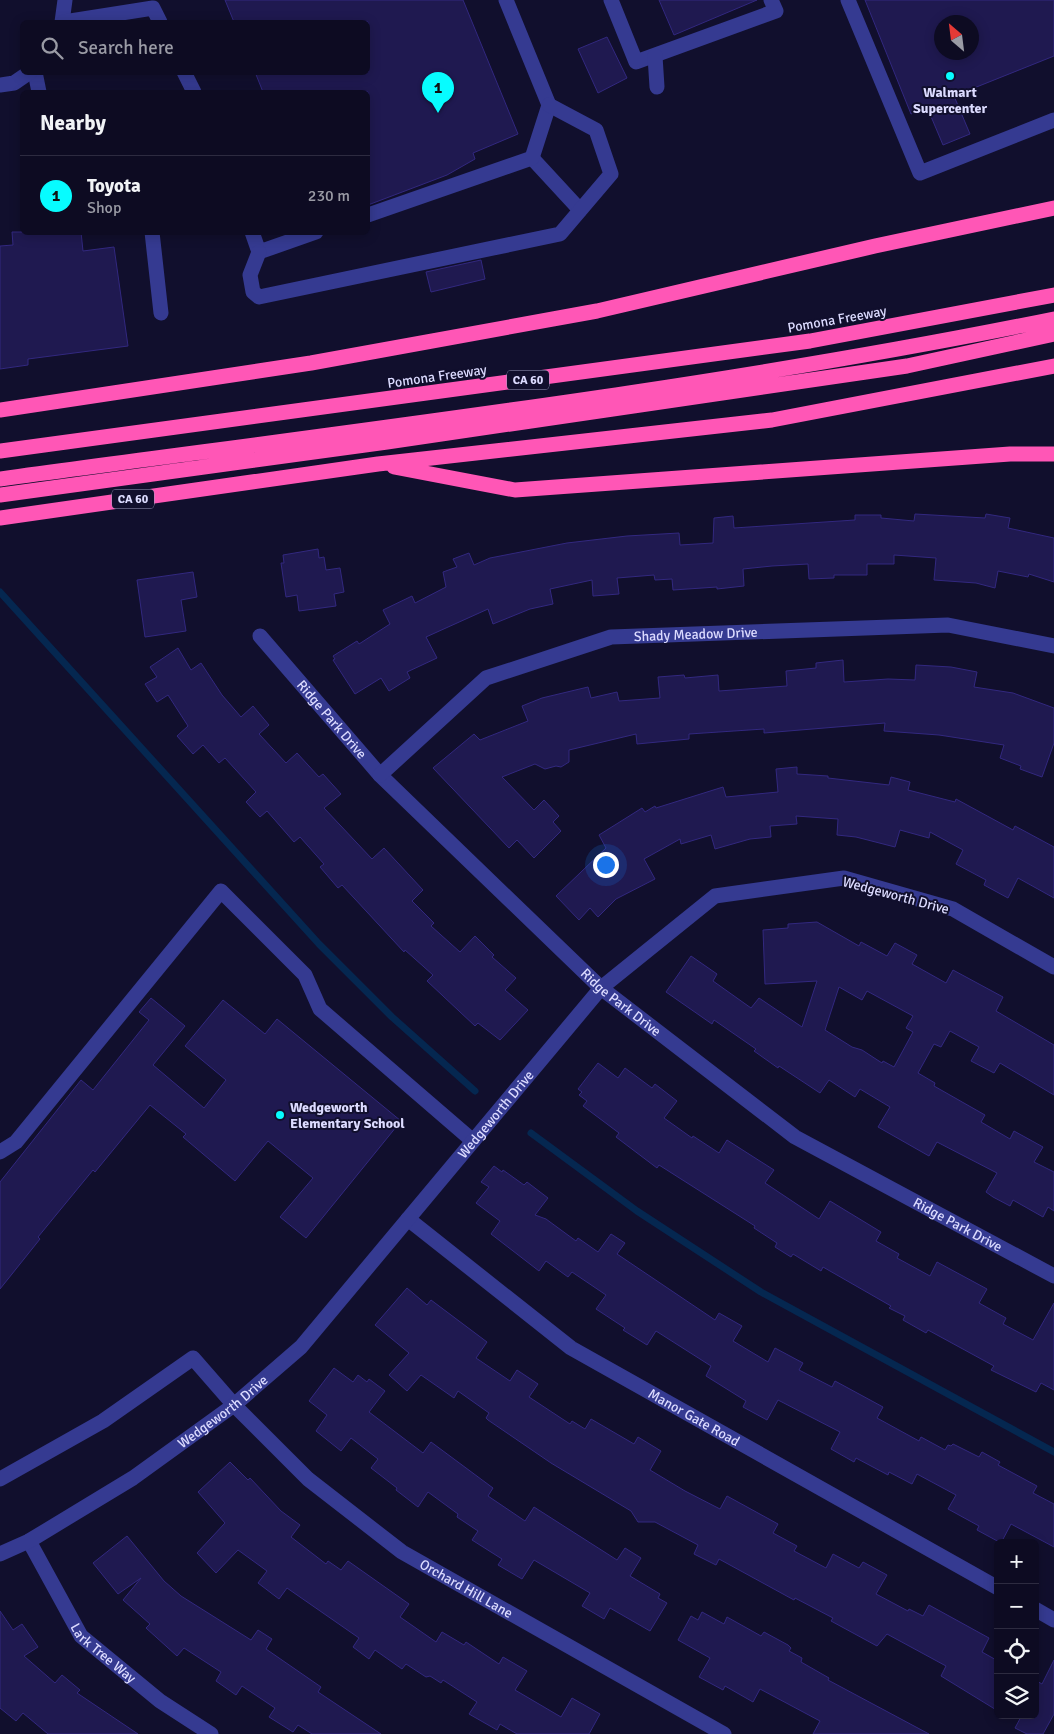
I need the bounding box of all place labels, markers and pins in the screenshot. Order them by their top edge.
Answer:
marker: Walmart Supercenter [944,70,956,82]
pin: 1 [422,72,454,113]
place label: Walmart Supercenter [913,84,987,117]
place label: Wedgeworth Elementary School [290,1099,405,1132]
marker: Wedgeworth Elementary School [274,1109,286,1121]

